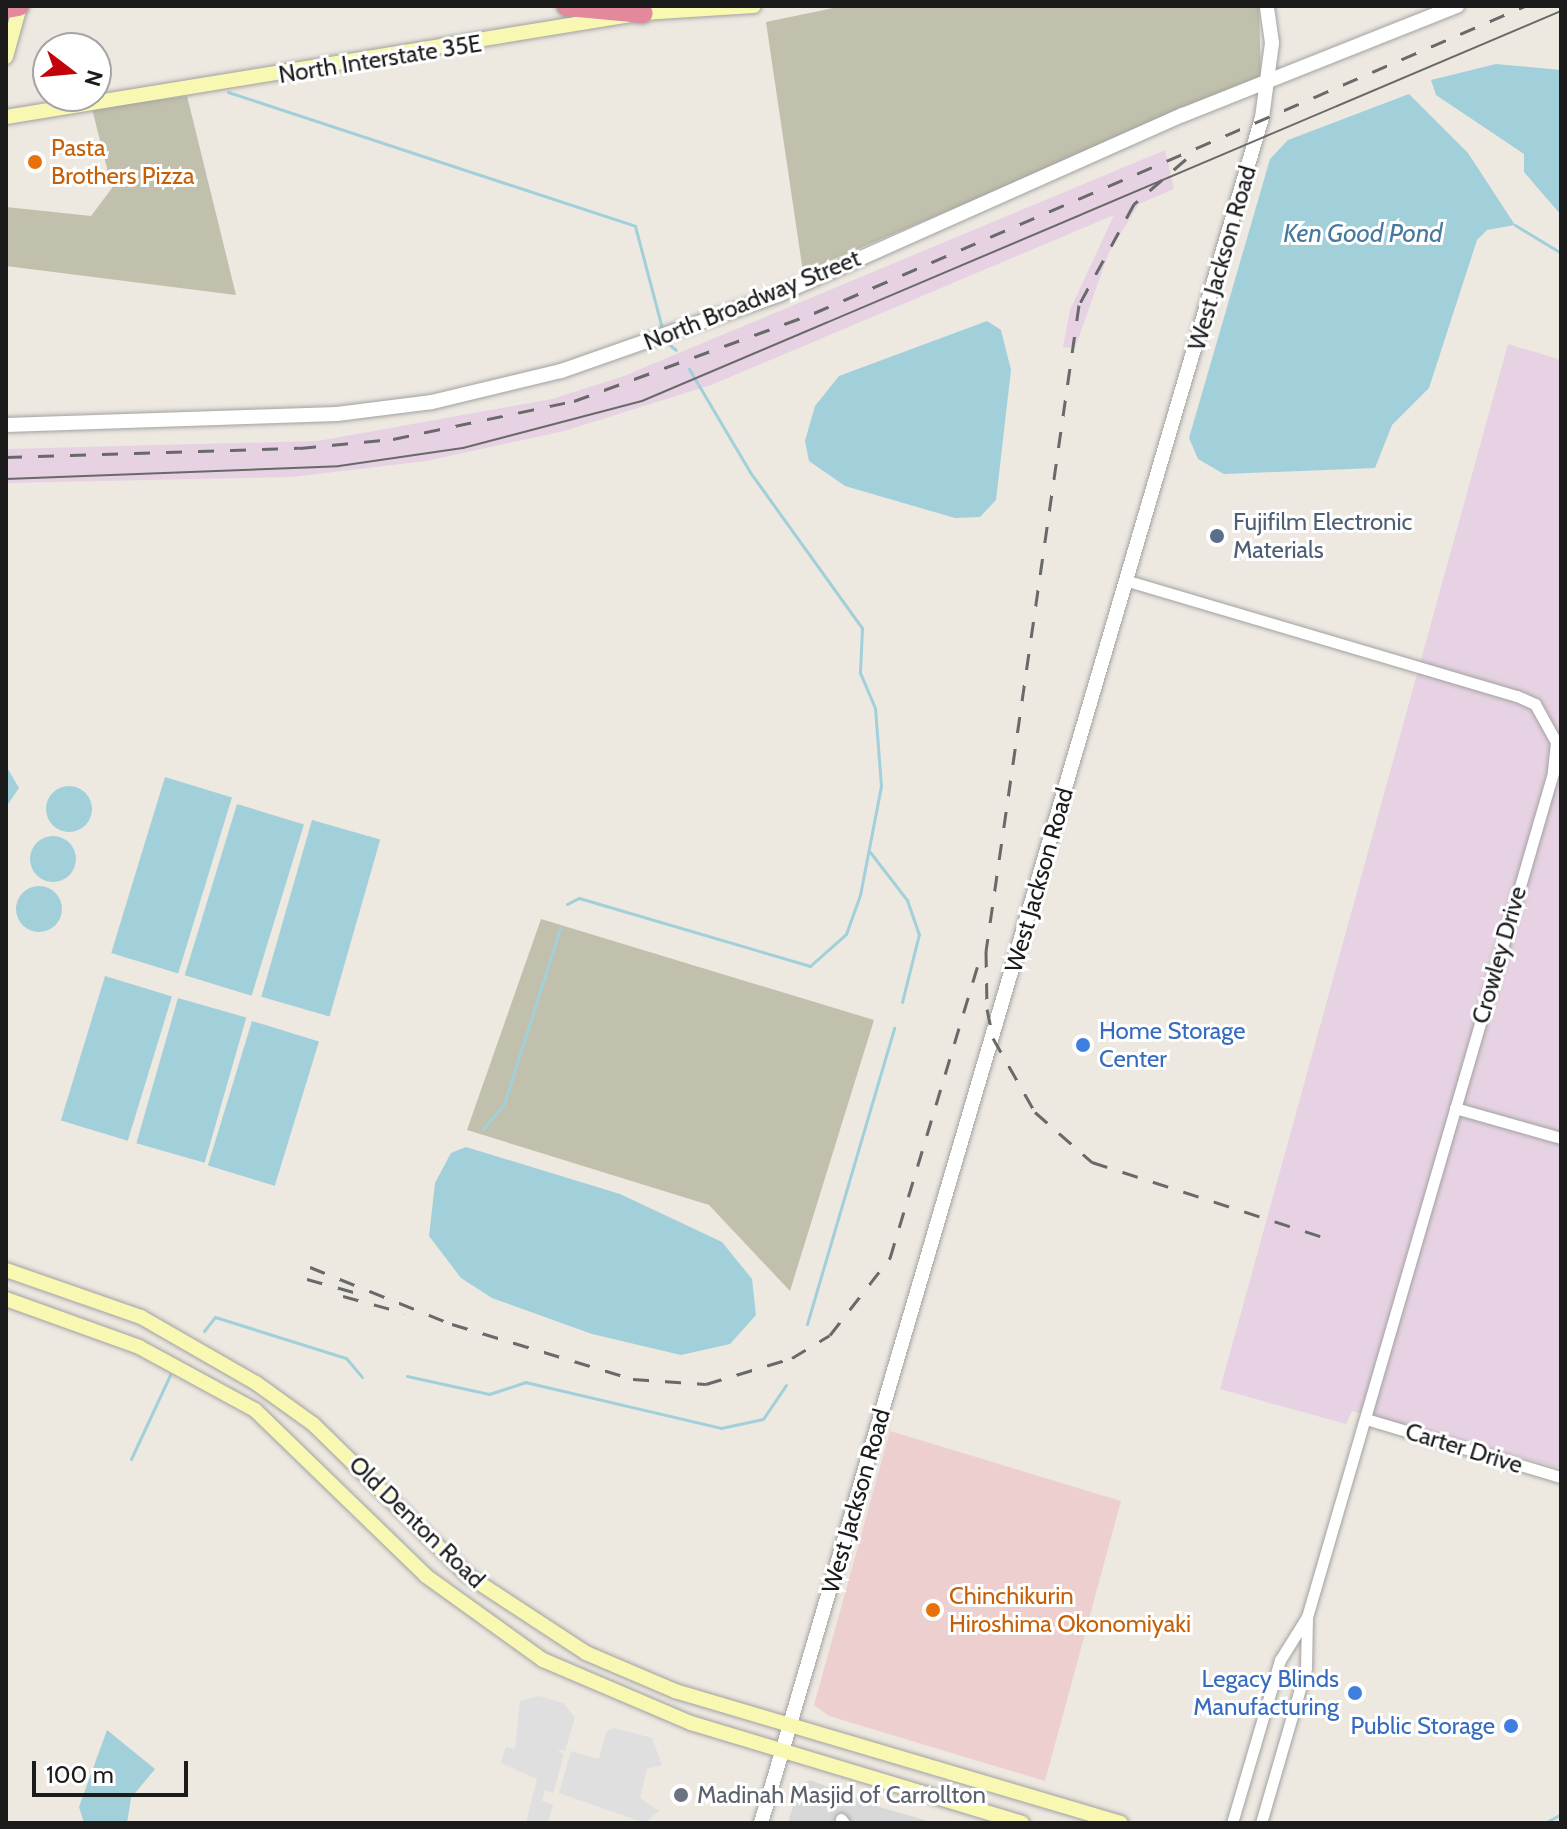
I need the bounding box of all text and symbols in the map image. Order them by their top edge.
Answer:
street label: North Interstate 35E [276,29,484,89]
north arrow [32,32,112,112]
text: N [79,67,109,89]
place label: Pasta Brothers Pizza [51,134,195,190]
marker: Pasta Brothers Pizza [26,153,44,171]
street label: West Jackson Road [1182,162,1262,354]
water label: Ken Good Pond [1283,218,1443,250]
street label: North Broadway Street [640,243,864,357]
place label: Fujifilm Electronic Materials [1233,508,1412,564]
marker: Fujifilm Electronic Materials [1208,527,1226,545]
street label: West Jackson Road [999,784,1079,976]
street label: Crowley Drive [1466,883,1532,1027]
place label: Home Storage Center [1099,1017,1246,1073]
marker: Home Storage Center [1074,1036,1092,1054]
street label: West Jackson Road [816,1405,896,1597]
street label: Carter Drive [1402,1417,1526,1479]
street label: Old Denton Road [343,1450,491,1594]
place label: Chinchikurin Hiroshima Okonomiyaki [949,1582,1191,1638]
marker: Chinchikurin Hiroshima Okonomiyaki [924,1601,942,1619]
place label: Legacy Blinds Manufacturing [1193,1665,1339,1721]
marker: Legacy Blinds Manufacturing [1346,1684,1364,1702]
place label: Public Storage [1350,1712,1495,1740]
marker: Public Storage [1502,1717,1520,1735]
scale bar [36,1745,192,1795]
text: 100 m [46,1760,114,1789]
place label: Madinah Masjid of Carrollton [697,1781,986,1809]
marker: Madinah Masjid of Carrollton [672,1786,690,1804]

